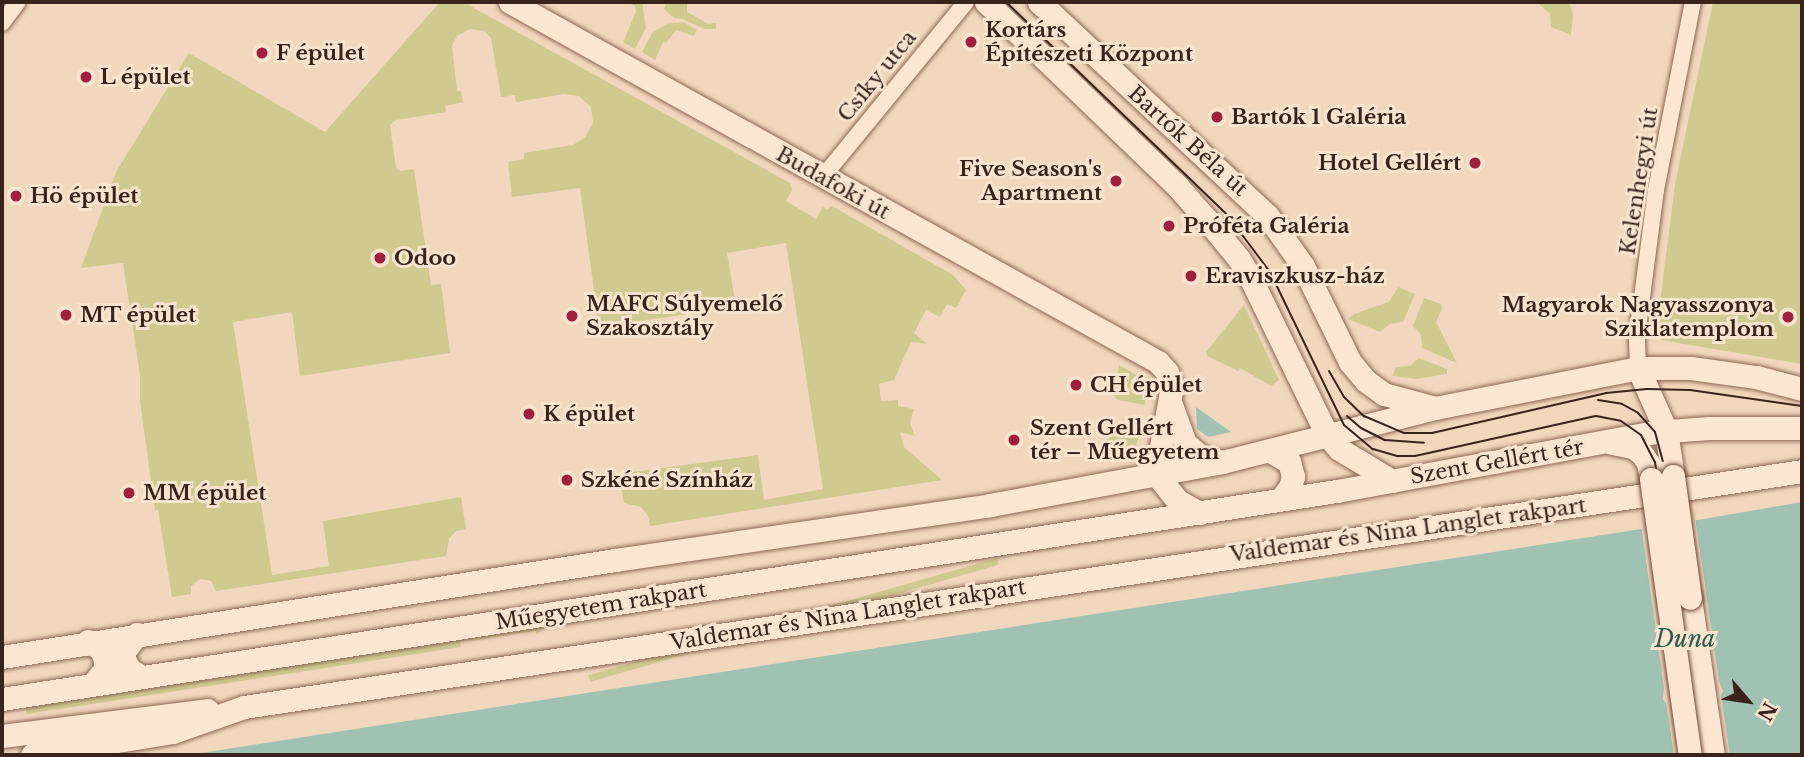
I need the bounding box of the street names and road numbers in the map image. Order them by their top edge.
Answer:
street label: Csíky utca [832,25,922,127]
street label: Bartók Béla út [1123,80,1253,202]
street label: Kelenhegyi út [1615,105,1663,257]
street label: Budafoki út [772,141,894,225]
street label: Szent Gellért tér [1408,434,1586,490]
street label: Valdemar és Nina Langlet rakpart [1228,492,1588,568]
street label: Valdemar és Nina Langlet rakpart [668,574,1028,656]
street label: Műegyetem rakpart [494,577,708,635]

